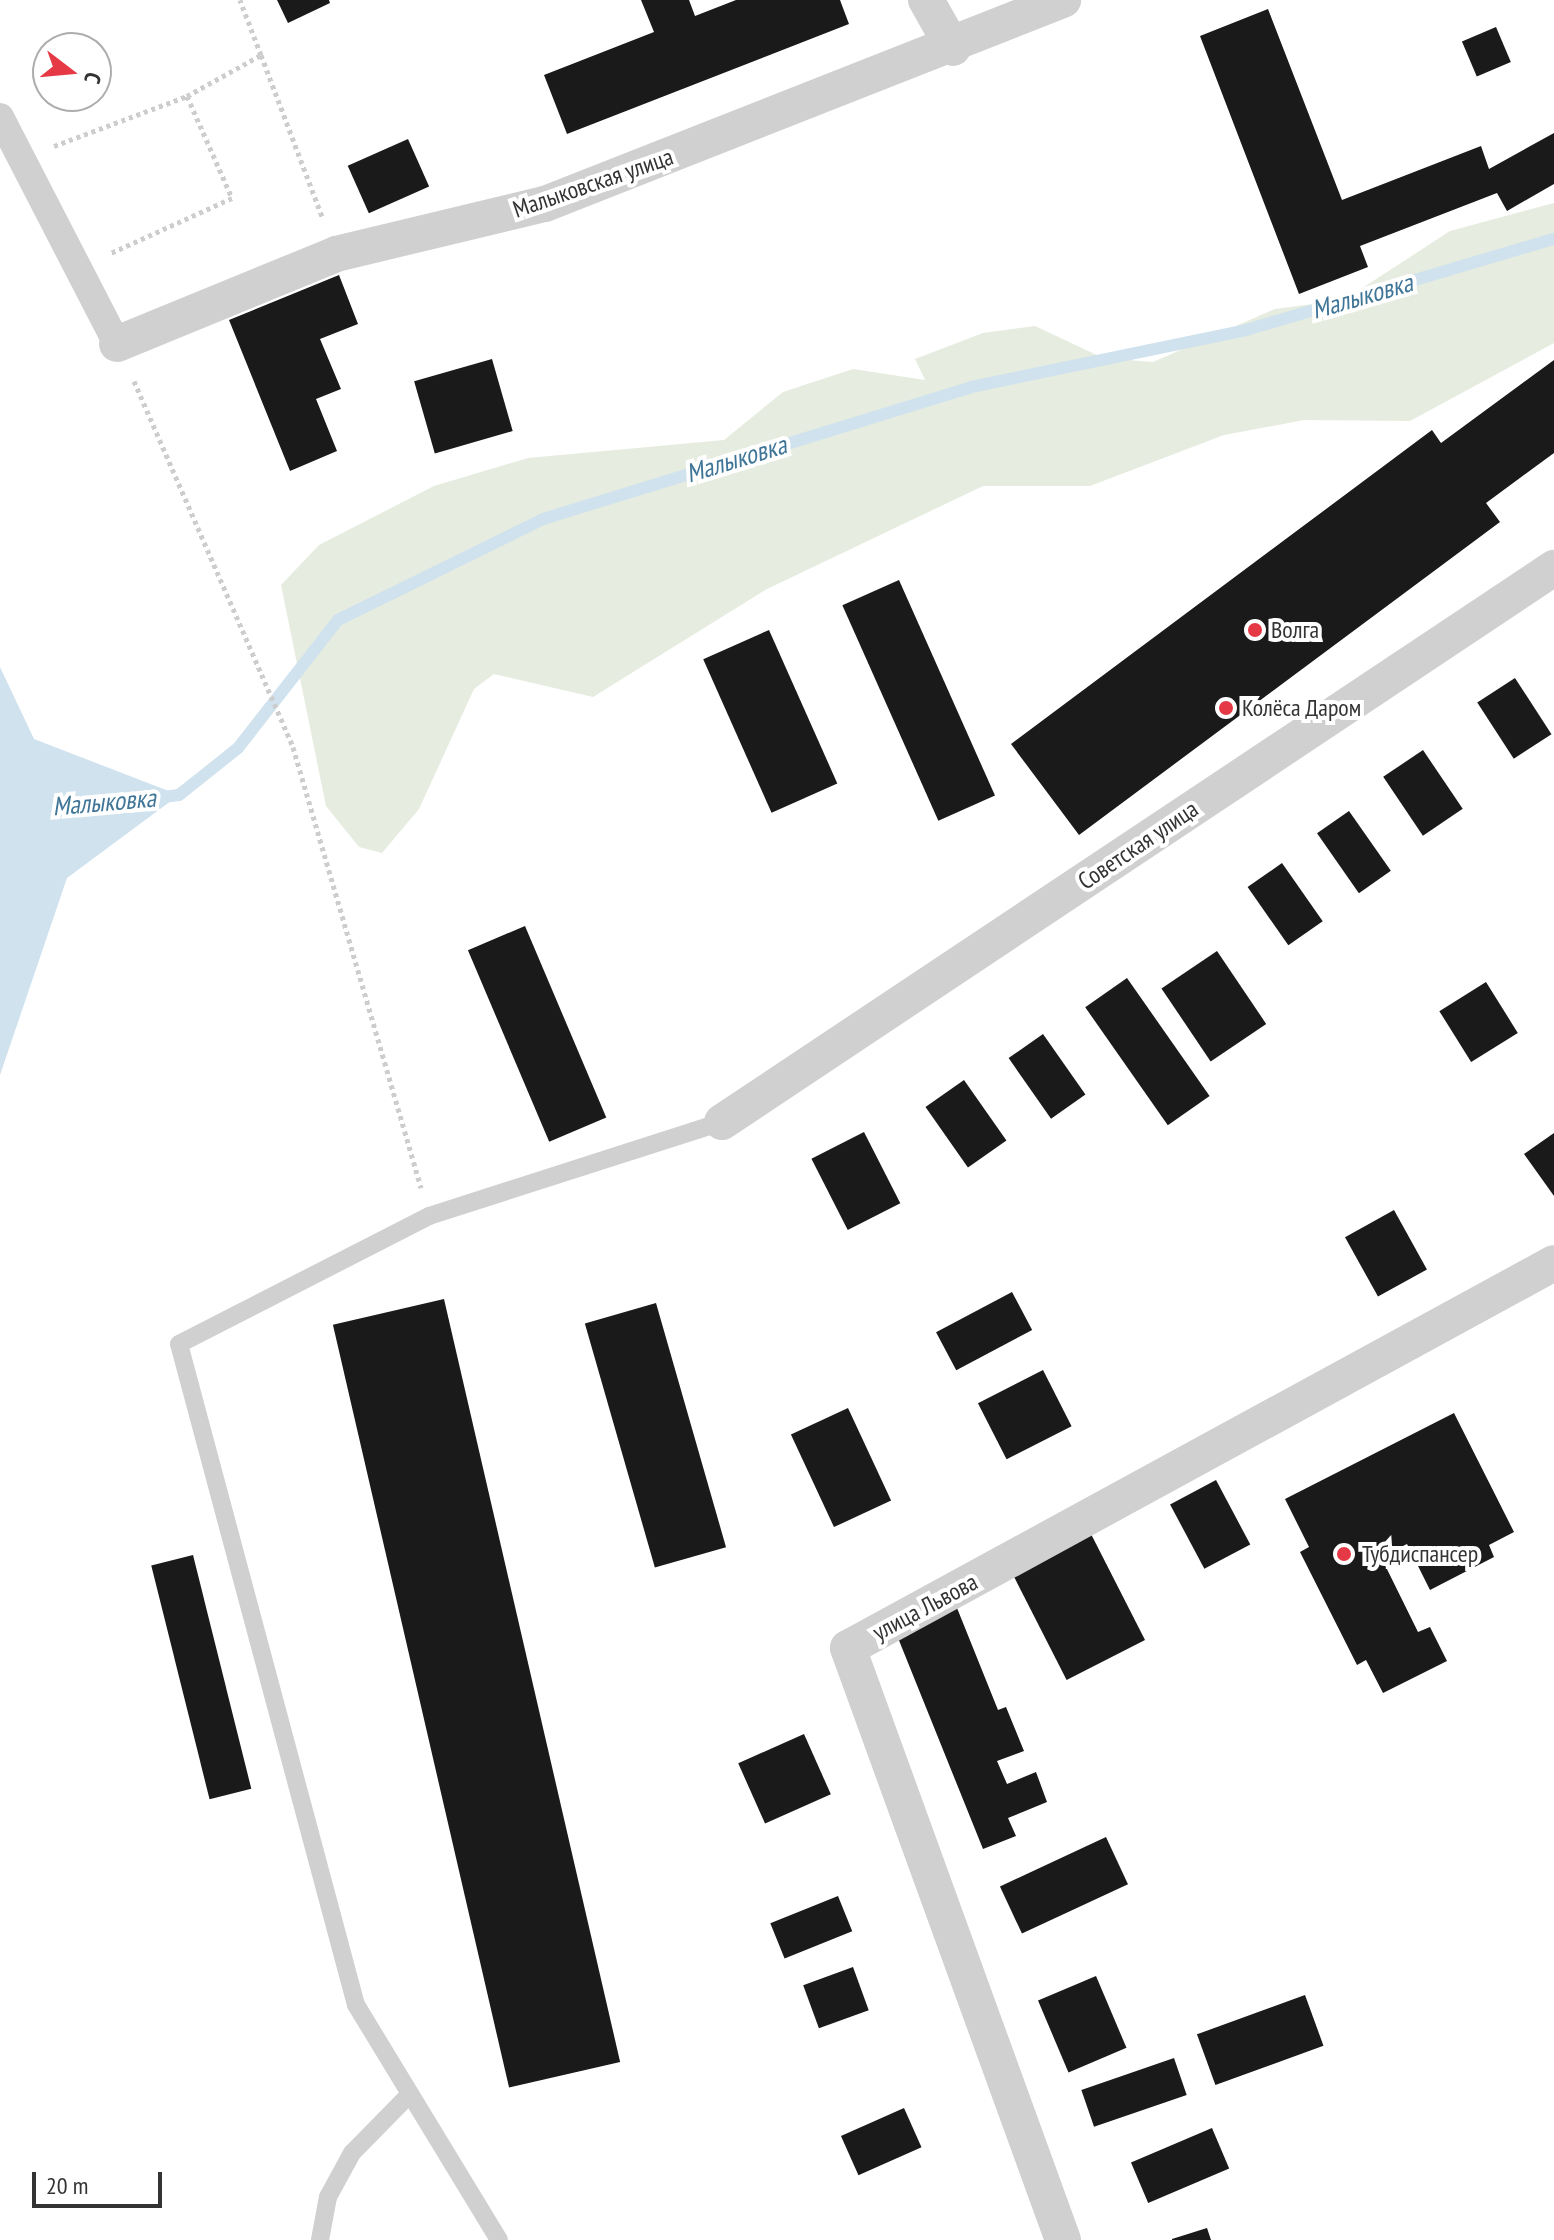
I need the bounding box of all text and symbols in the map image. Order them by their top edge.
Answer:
north arrow [32,32,112,112]
text: С [78,69,108,87]
street label: Малыковская улица [509,142,677,224]
water label: Малыковка [1308,267,1416,325]
water label: Малыковка [682,429,790,489]
place label: Волга [1271,616,1319,644]
marker: Волга [1246,621,1264,639]
place label: Колёса Даром [1242,694,1362,722]
marker: Колёса Даром [1217,699,1235,717]
water label: Малыковка [51,782,157,822]
street label: Советская улица [1072,794,1204,896]
place label: Тубдиспансер [1362,1540,1478,1568]
marker: Тубдиспансер [1333,1543,1355,1565]
street label: улица Львова [868,1567,982,1647]
scale bar [36,2156,166,2206]
text: 20 m [46,2170,88,2201]

